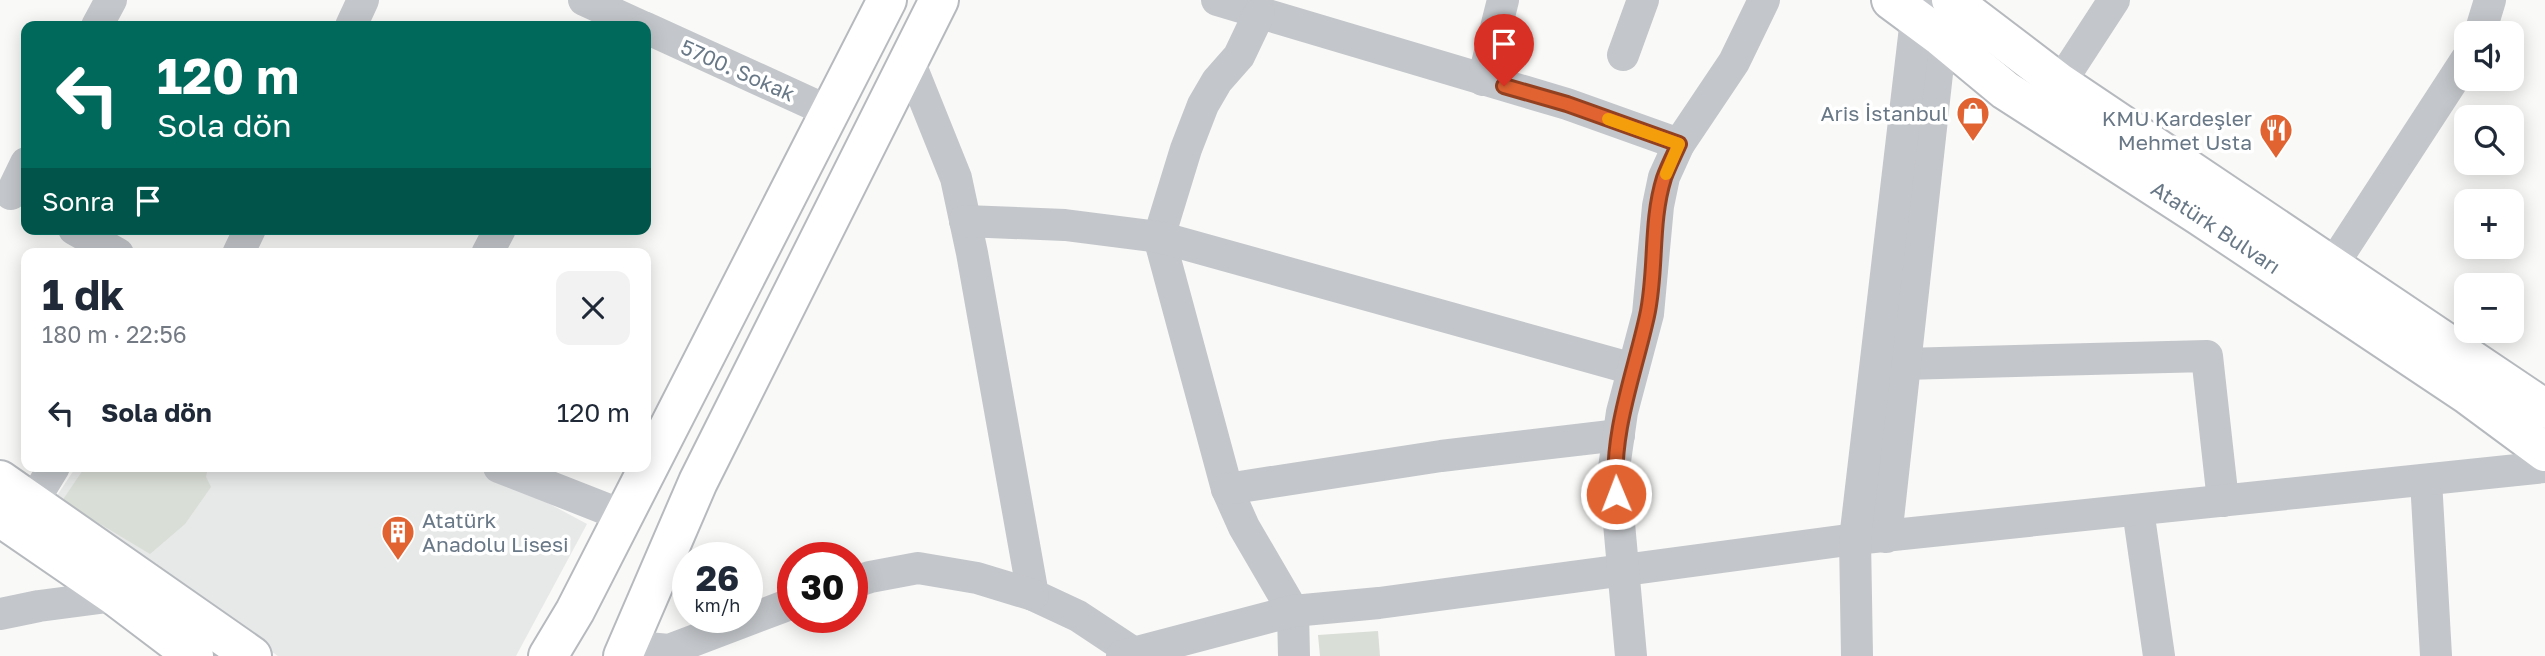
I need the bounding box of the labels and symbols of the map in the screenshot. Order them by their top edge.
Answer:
pin [1474,14,1534,86]
street label: 5700. Sokak [677,33,799,107]
shop icon: Aris İstanbul [1954,94,1992,143]
place label: Aris İstanbul [1820,100,1948,126]
place label: KMU Kardeşler Mehmet Usta [2102,105,2252,155]
restaurant icon: KMU Kardeşler Mehmet Usta [2257,111,2295,160]
street label: Atatürk Bulvarı [2146,175,2286,279]
position arrow [1579,457,1653,531]
place label: Atatürk Anadolu Lisesi [422,507,569,557]
building icon: Atatürk Anadolu Lisesi [379,513,417,562]
speed limit sign: 30 [777,542,868,633]

